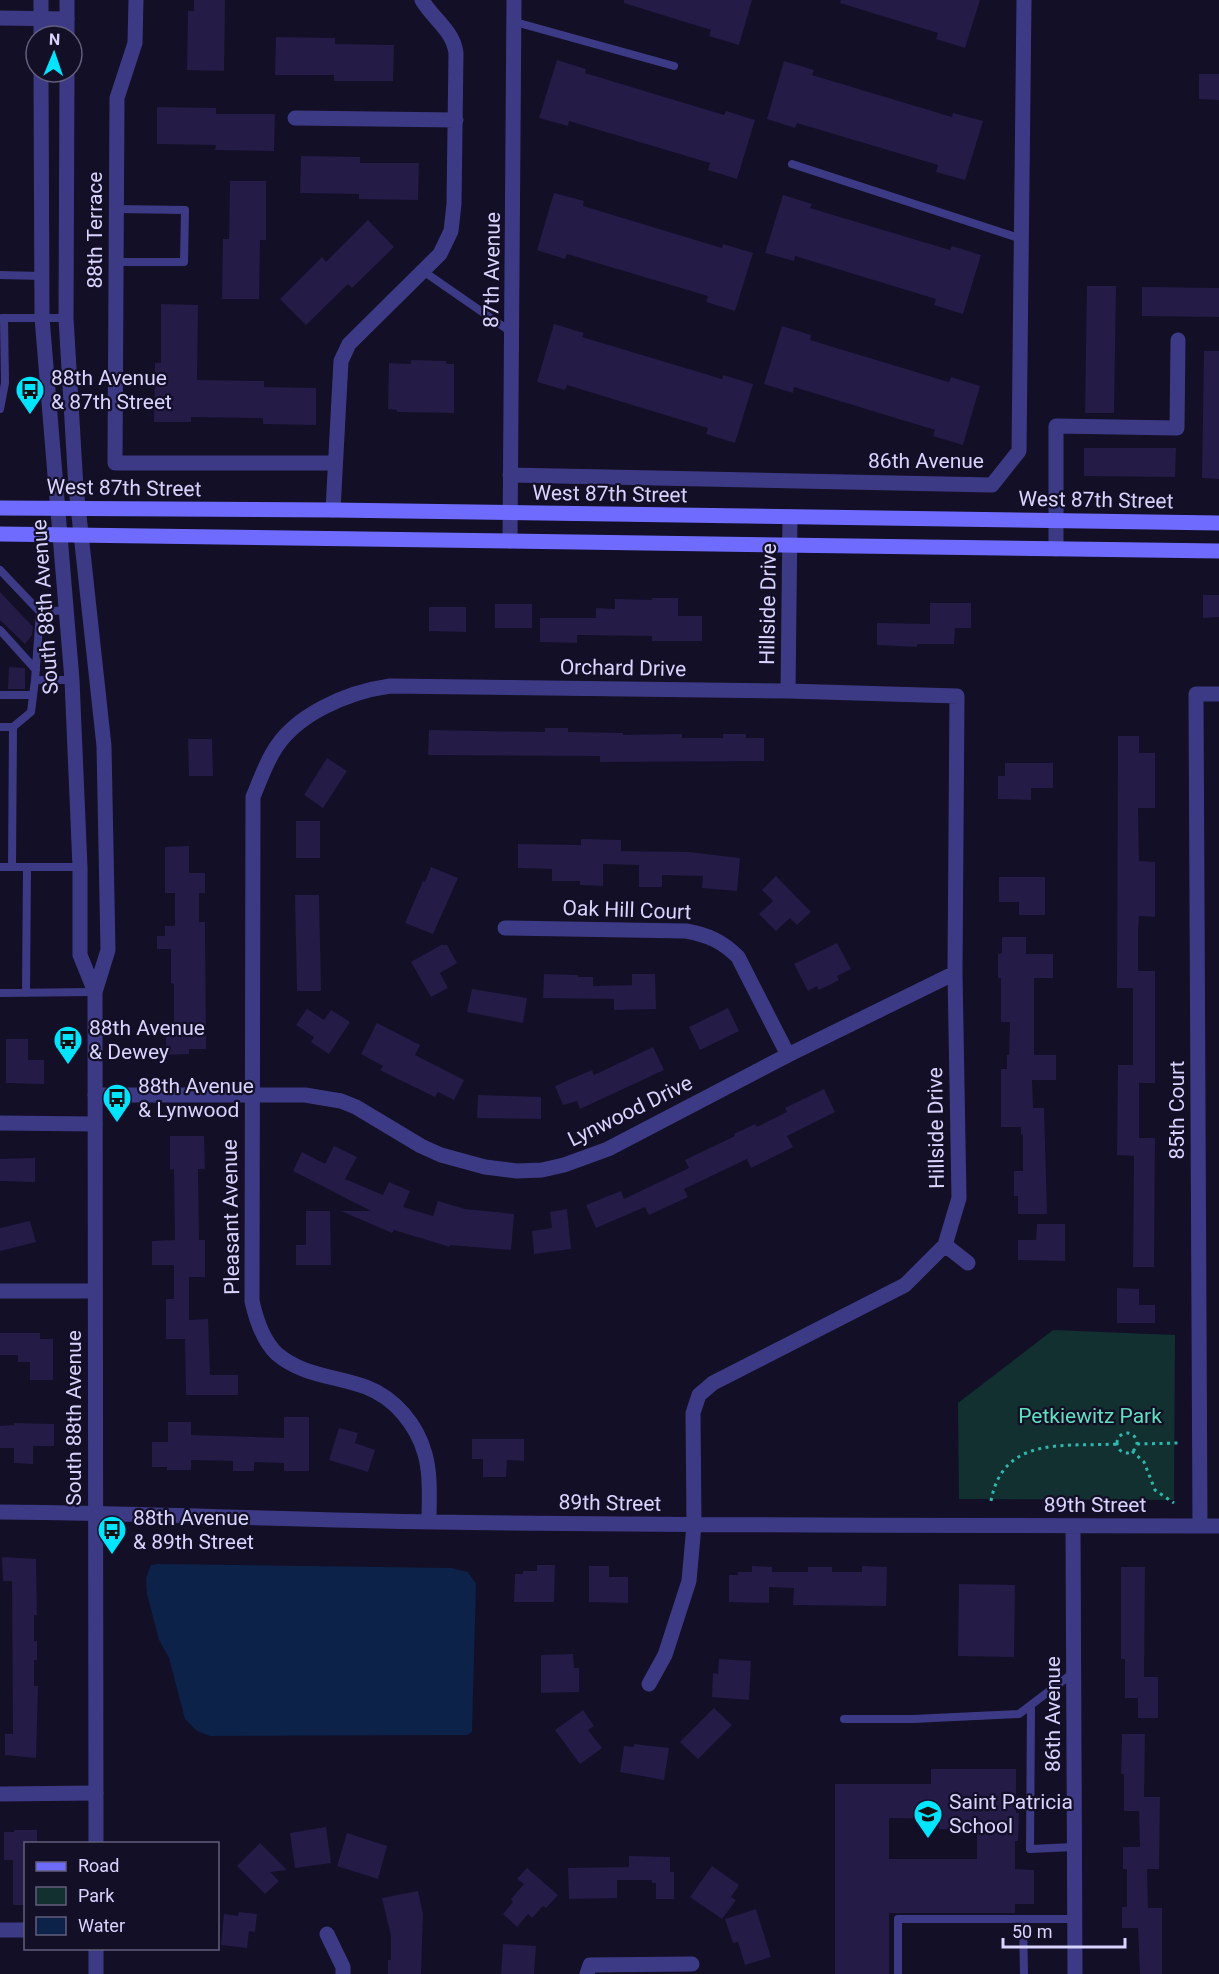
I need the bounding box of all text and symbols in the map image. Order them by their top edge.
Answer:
north arrow [24,24,84,84]
text: N [49,30,60,49]
street label: 88th Terrace [83,172,107,288]
street label: 87th Avenue [479,212,505,328]
place label: 88th Avenue & 87th Street [51,366,172,414]
bus stop icon: 88th Avenue & 87th Street [14,374,46,416]
street label: 86th Avenue [868,449,984,473]
street label: West 87th Street [46,475,202,501]
street label: West 87th Street [532,481,688,507]
street label: West 87th Street [1018,487,1174,513]
street label: South 88th Avenue [27,519,63,695]
street label: Hillside Drive [755,543,781,665]
street label: Orchard Drive [560,655,686,681]
street label: Oak Hill Court [562,896,692,924]
place label: 88th Avenue & Dewey [89,1016,205,1064]
bus stop icon: 88th Avenue & Dewey [52,1024,84,1066]
street label: 85th Court [1165,1060,1189,1159]
street label: Hillside Drive [923,1067,949,1189]
street label: Lynwood Drive [564,1071,696,1151]
place label: 88th Avenue & Lynwood [138,1074,254,1122]
bus stop icon: 88th Avenue & Lynwood [101,1082,133,1124]
street label: Pleasant Avenue [218,1139,244,1295]
street label: South 88th Avenue [62,1330,86,1506]
park label: Petkiewitz Park [1018,1404,1162,1428]
street label: 89th Street [558,1490,662,1516]
street label: 89th Street [1044,1493,1146,1517]
place label: 88th Avenue & 89th Street [133,1506,254,1554]
bus stop icon: 88th Avenue & 89th Street [96,1514,128,1556]
street label: 86th Avenue [1041,1656,1065,1772]
place label: Saint Patricia School [949,1790,1073,1838]
school or university icon: Saint Patricia School [912,1798,944,1840]
legend [24,1842,219,1950]
text: Road [78,1855,119,1876]
text: Park [78,1885,115,1906]
scale bar [1003,1911,1124,1949]
text: Water [78,1915,125,1936]
text: 50 m [1012,1921,1052,1942]

